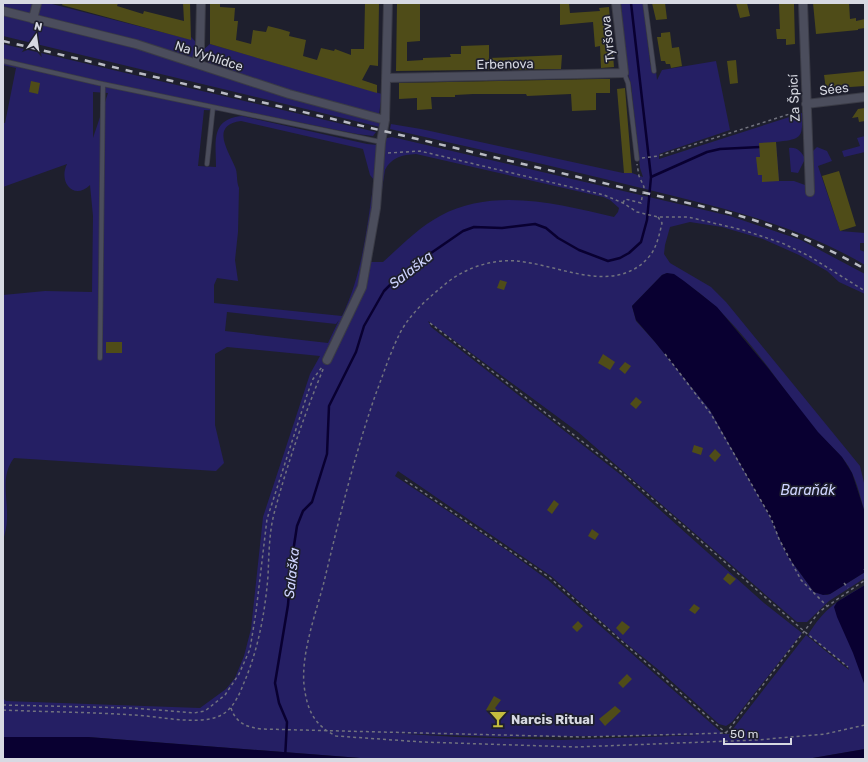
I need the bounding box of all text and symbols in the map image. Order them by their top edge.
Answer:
street label: Tyršova [598,15,618,63]
north arrow [16,16,56,56]
text: N [33,20,44,34]
street label: Na Vyhlídce [173,38,245,74]
street label: Erbenova [476,56,534,72]
street label: Za Špicí [785,73,803,122]
street label: Sées [819,80,850,98]
water label: Salaška [386,248,436,292]
water label: Baraňák [780,482,836,499]
water label: Salaška [281,547,303,599]
bar icon: Narcis Ritual [488,709,508,729]
place label: Narcis Ritual [511,712,594,727]
scale bar [724,720,791,746]
text: 50 m [730,727,758,741]

